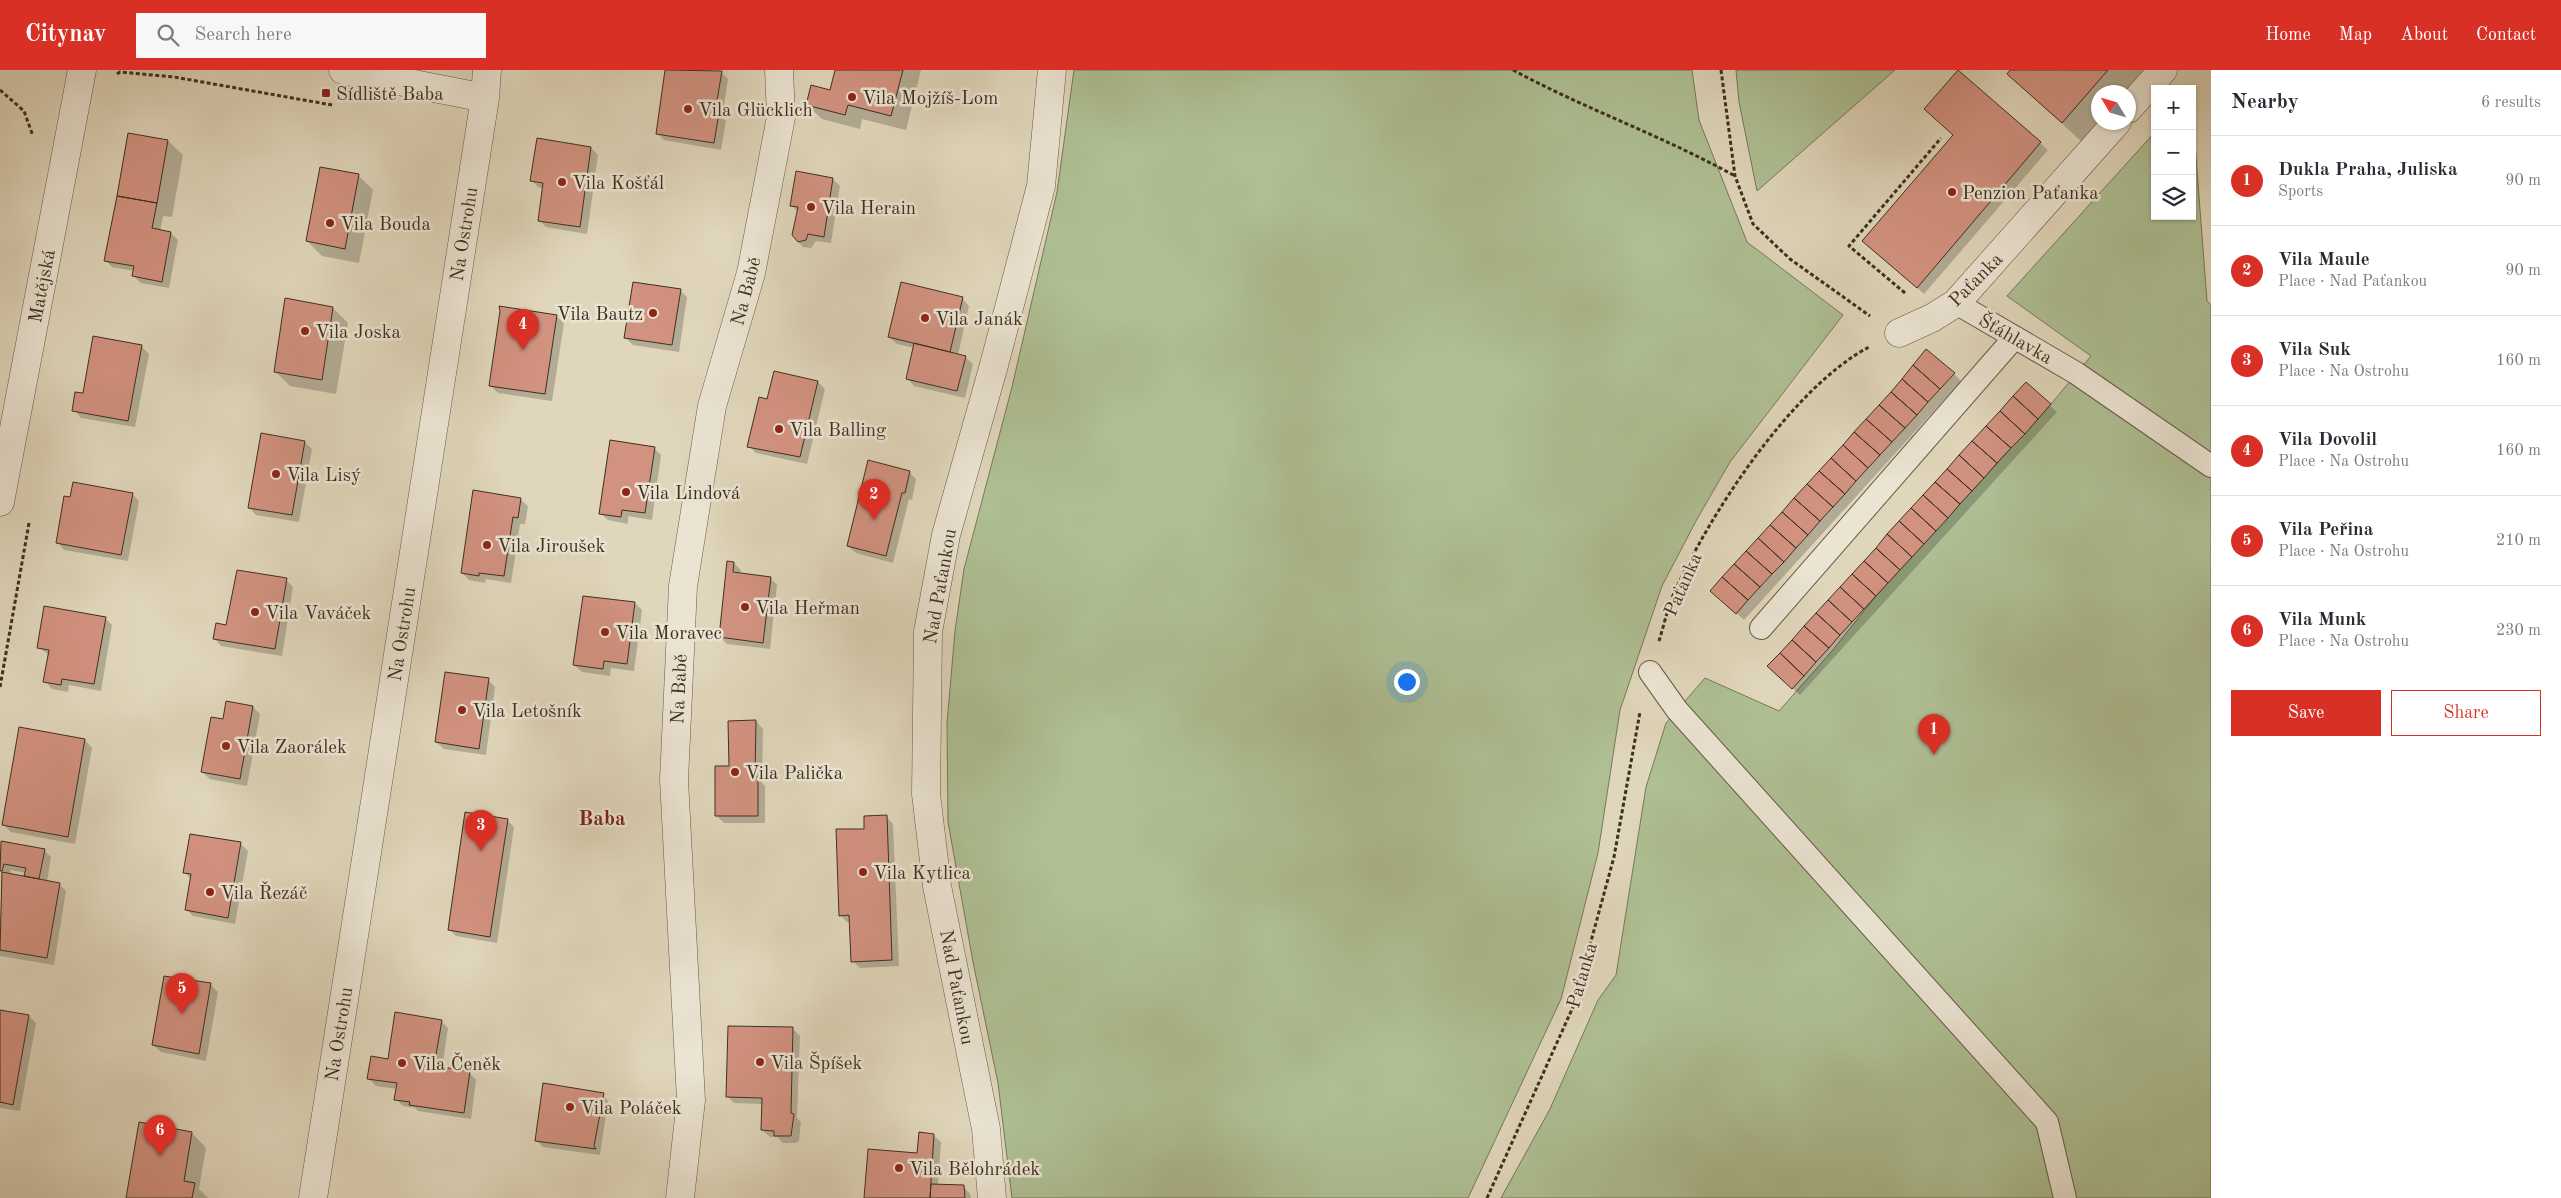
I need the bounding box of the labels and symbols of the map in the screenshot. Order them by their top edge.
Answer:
north arrow [2091,85,2136,130]
place label: Sídliště Baba [336,86,444,105]
marker: Sídliště Baba [320,87,332,99]
place label: Vila Mojžíš-Lom [862,90,998,109]
marker: Vila Mojžíš-Lom [846,91,858,103]
place label: Vila Glücklich [698,102,813,121]
marker: Vila Glücklich [682,103,694,115]
place label: Vila Košťál [572,175,664,194]
marker: Vila Košťál [556,176,568,188]
place label: Penzion Paťanka [1962,185,2099,204]
street label: Na Ostrohu [449,186,482,283]
marker: Penzion Paťanka [1946,186,1958,198]
place label: Vila Herain [821,200,916,219]
marker: Vila Herain [805,201,817,213]
place label: Vila Bouda [340,216,431,235]
marker: Vila Bouda [324,217,336,229]
street label: Matějská [27,248,60,325]
street label: Paťanka [1946,250,2008,311]
street label: Na Babě [729,255,766,328]
place label: Vila Bautz [557,306,643,325]
marker: Vila Bautz [647,307,659,319]
street label: Šťáhlavka [1975,307,2058,369]
pin: 4 [507,309,539,350]
place label: Vila Janák [935,311,1023,330]
marker: Vila Janák [919,312,931,324]
place label: Vila Joska [315,324,402,343]
marker: Vila Joska [299,325,311,337]
place label: Vila Balling [789,422,887,441]
marker: Vila Balling [773,423,785,435]
place label: Vila Lisý [286,467,361,486]
marker: Vila Lisý [270,468,282,480]
pin: 2 [858,479,890,520]
place label: Vila Lindová [636,485,741,504]
marker: Vila Lindová [620,486,632,498]
street label: Nad Paťankou [922,527,961,646]
place label: Vila Jiroušek [497,538,606,557]
marker: Vila Jiroušek [481,539,493,551]
street label: Paťanka [1662,550,1707,620]
street label: Na Ostrohu [387,586,420,683]
place label: Vila Heřman [755,600,860,619]
marker: Vila Heřman [739,601,751,613]
place label: Vila Vaváček [265,605,372,624]
marker: Vila Vaváček [249,606,261,618]
place label: Vila Moravec [615,625,722,644]
marker: Vila Moravec [599,626,611,638]
street label: Na Babě [669,654,692,725]
your location [1394,669,1420,695]
place label: Vila Letošník [472,703,582,722]
marker: Vila Letošník [456,704,468,716]
pin: 1 [1918,714,1950,755]
place label: Vila Zaorálek [236,739,347,758]
marker: Vila Zaorálek [220,740,232,752]
place label: Vila Palička [745,765,844,784]
marker: Vila Palička [729,766,741,778]
district label: Baba [578,809,626,830]
pin: 3 [465,810,497,851]
place label: Vila Kytlica [873,865,971,884]
marker: Vila Kytlica [857,866,869,878]
place label: Vila Řezáč [220,880,307,904]
marker: Vila Řezáč [204,886,216,898]
street label: Nad Paťankou [935,928,976,1047]
street label: Paťanka [1565,940,1602,1011]
pin: 5 [166,973,198,1014]
street label: Na Ostrohu [324,986,357,1083]
place label: Vila Špíšek [770,1050,863,1074]
place label: Vila Čeněk [412,1051,501,1075]
marker: Vila Špíšek [754,1056,766,1068]
marker: Vila Čeněk [396,1057,408,1069]
place label: Vila Poláček [580,1100,682,1119]
marker: Vila Poláček [564,1101,576,1113]
pin: 6 [144,1115,176,1156]
place label: Vila Bělohrádek [909,1161,1040,1180]
marker: Vila Bělohrádek [893,1162,905,1174]

